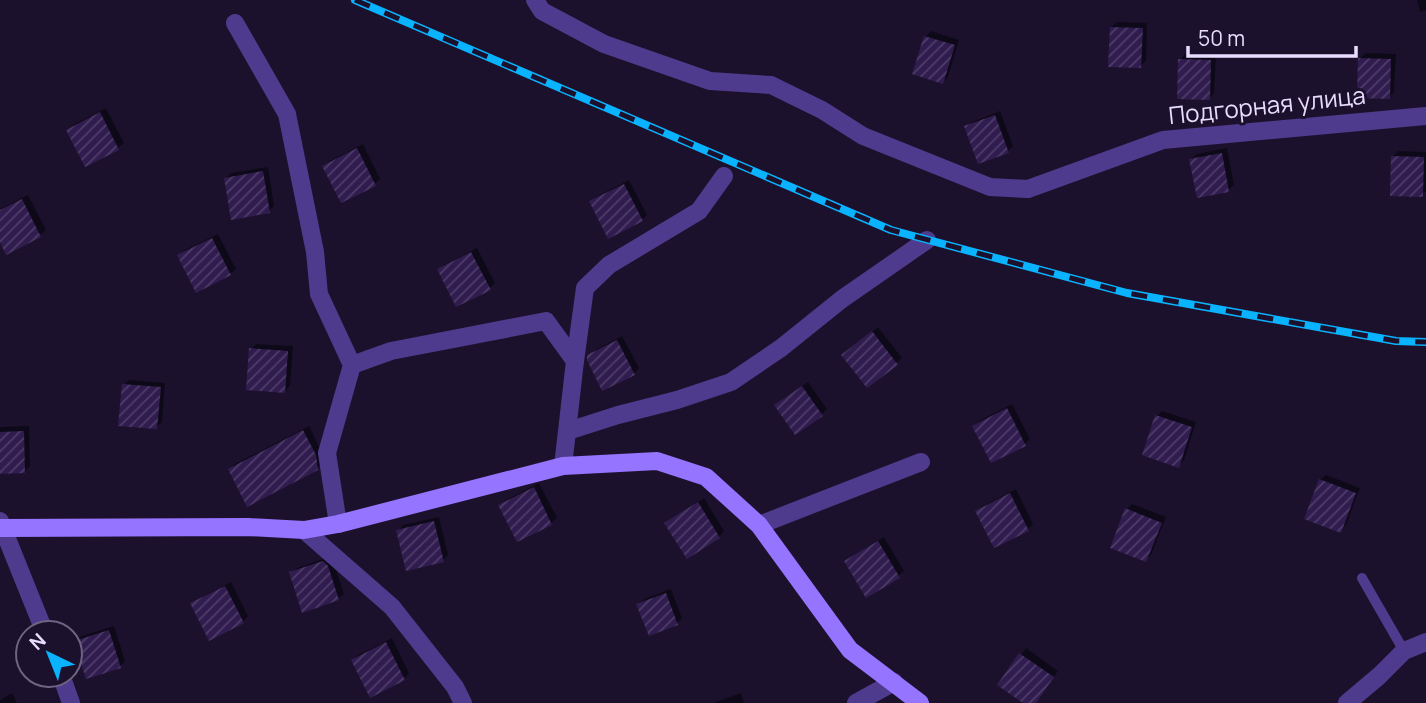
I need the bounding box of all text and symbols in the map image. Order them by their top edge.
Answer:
scale bar [1188,14,1356,58]
text: 50 m [1198,24,1245,52]
street label: Подгорная улица [1167,78,1367,131]
north arrow [14,619,84,689]
text: N [24,627,51,656]

